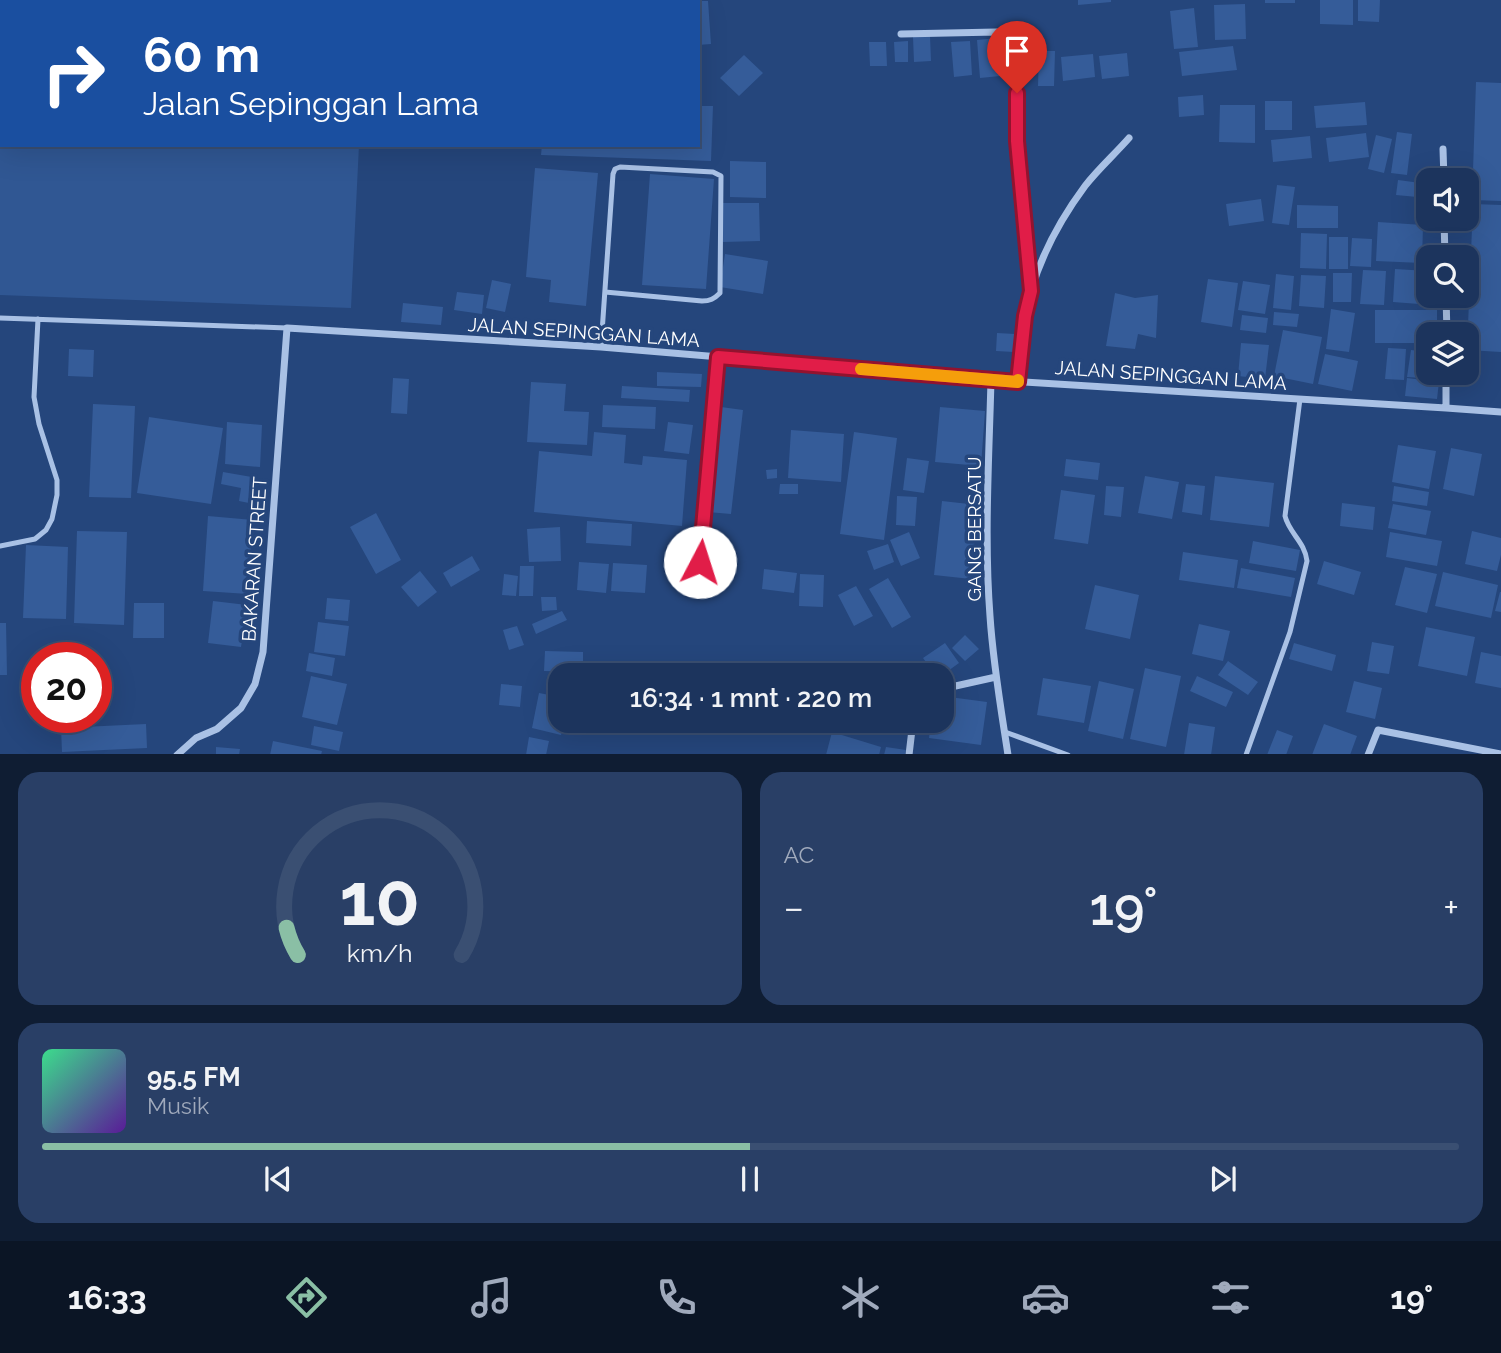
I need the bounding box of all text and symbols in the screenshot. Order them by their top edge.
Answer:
pin [987,21,1047,93]
text: 60 m [143,26,260,83]
icon: right [28,28,119,119]
icon: arrive [998,32,1036,70]
text: Jalan Sepinggan Lama [143,85,479,122]
map controls [1416,168,1479,385]
button: sound [1416,168,1479,231]
button: search [1416,245,1479,308]
street label: JALAN SEPINGGAN LAMA [467,313,701,351]
button: layers [1416,322,1479,385]
street label: JALAN SEPINGGAN LAMA [1054,356,1288,394]
street label: GANG BERSATU [963,457,985,601]
street label: BAKARAN STREET [237,475,271,642]
position arrow [663,525,737,599]
speed limit sign: 20 [21,642,112,733]
text: 16:34 · 1 mnt · 220 m [630,683,872,713]
text: AC [784,841,814,868]
text: 10 [339,857,420,942]
text: 19° [1090,876,1158,937]
text: − [784,885,804,930]
text: + [1443,885,1459,930]
text: km/h [347,937,413,967]
text: 95.5 FM [147,1062,241,1092]
text: Musik [147,1092,209,1119]
icon: previous [259,1160,297,1198]
icon: pause [731,1160,769,1198]
icon: next [1204,1160,1242,1198]
icon: directions [282,1273,331,1322]
icon: music [467,1273,516,1322]
icon: phone [652,1273,701,1322]
icon: climate [836,1273,885,1322]
icon: car [1021,1273,1070,1322]
icon: filters [1206,1273,1255,1322]
text: 16:33 [68,1279,147,1316]
text: 19° [1390,1279,1433,1316]

